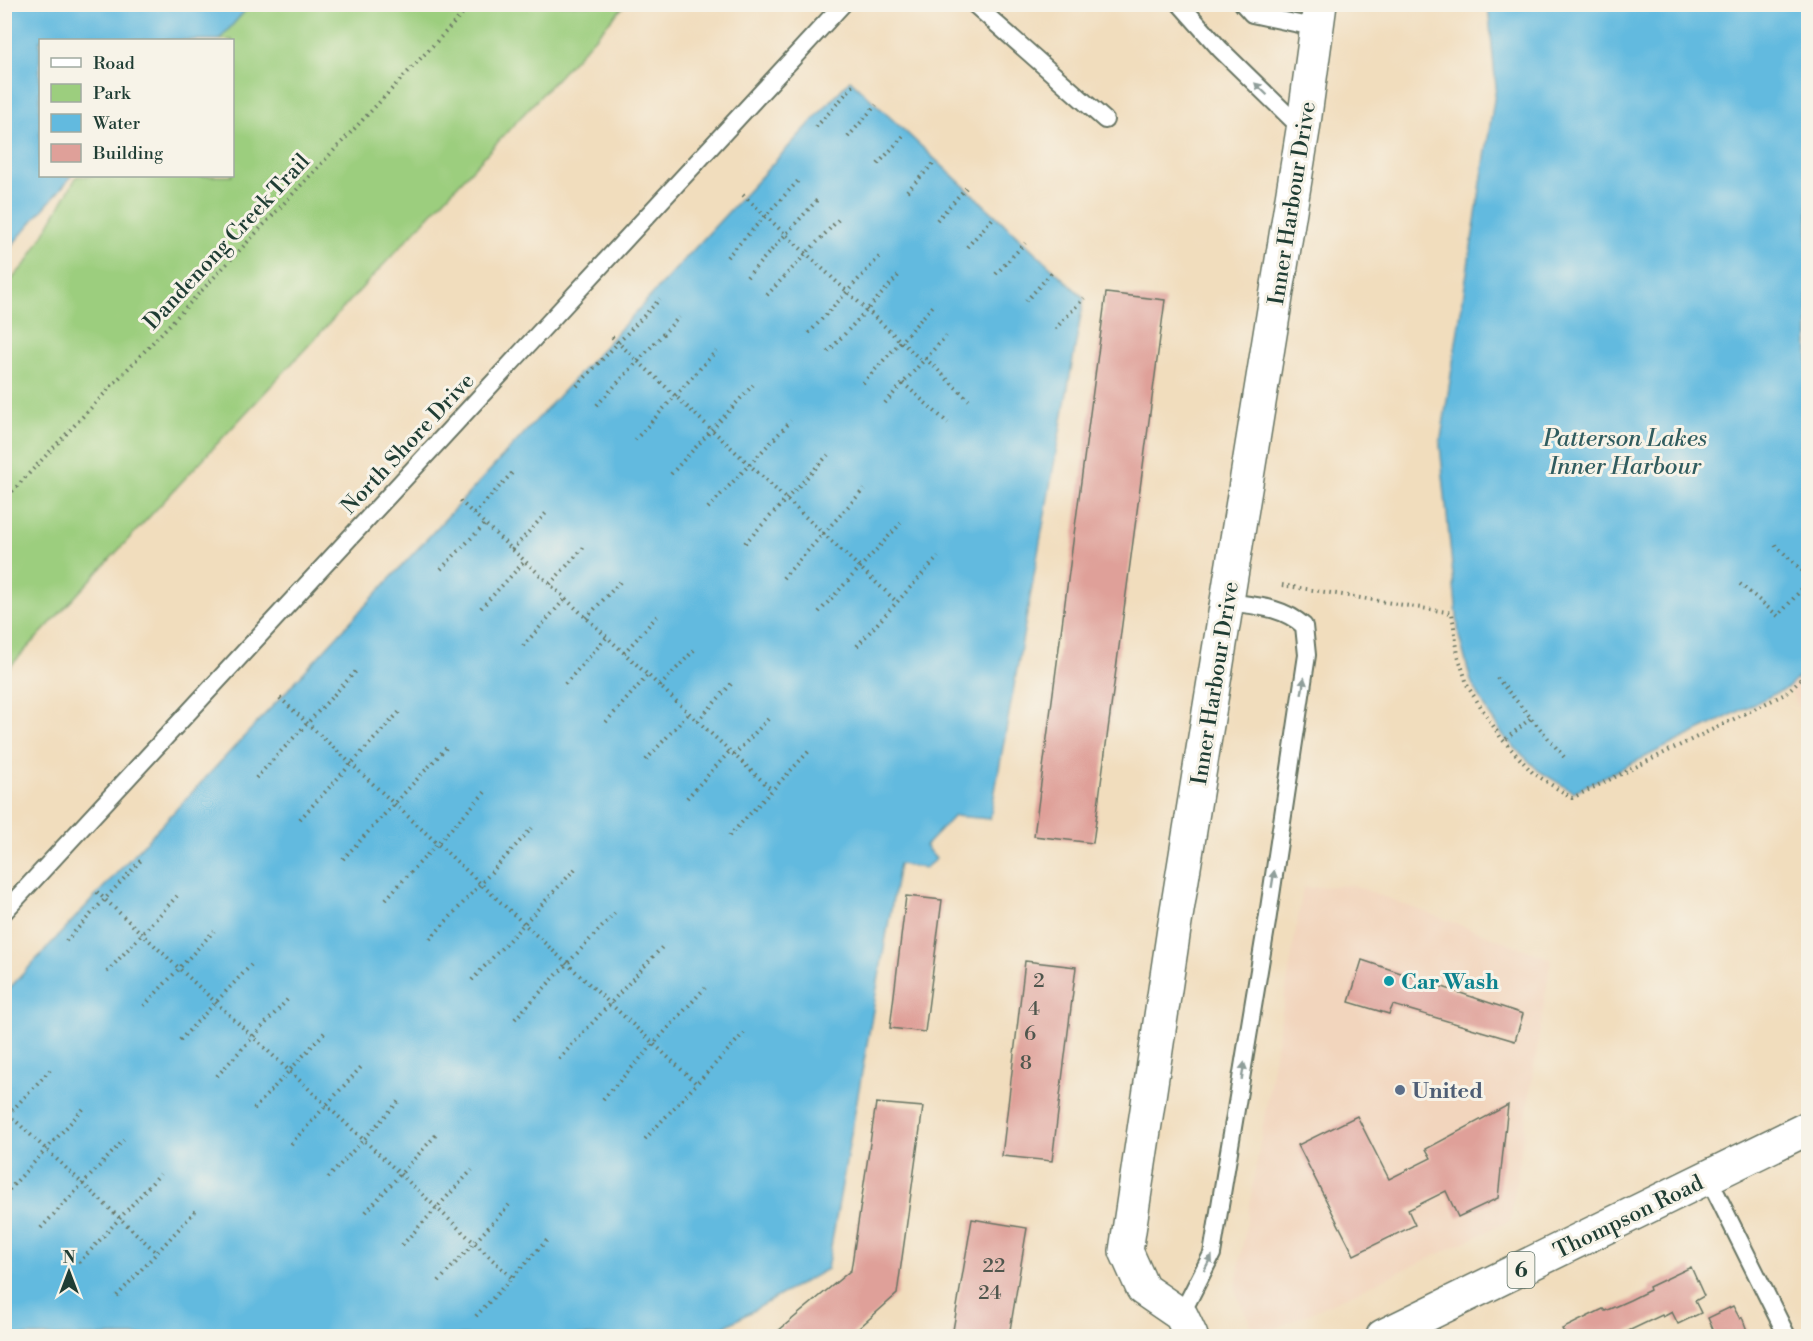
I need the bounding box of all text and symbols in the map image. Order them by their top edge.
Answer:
legend [39,39,234,177]
text: Road [93,52,136,75]
text: Park [93,82,132,105]
one-way arrow [1254,83,1268,97]
street label: Inner Harbour Drive [1263,100,1322,307]
text: Water [92,112,141,135]
text: Building [92,142,164,165]
street label: Dandenong Creek Trail [138,148,316,336]
street label: North Shore Drive [336,368,481,520]
water label: Patterson Lakes Inner Harbour [1542,424,1707,482]
street label: Inner Harbour Drive [1186,580,1245,787]
one-way arrow [1298,676,1307,695]
one-way arrow [1269,869,1278,888]
house number: 2 [1033,969,1045,994]
place label: Car Wash [1401,969,1499,996]
marker: Car Wash [1382,974,1396,988]
house number: 4 [1028,997,1040,1022]
house number: 6 [1024,1022,1036,1047]
house number: 8 [1020,1051,1032,1076]
one-way arrow [1238,1062,1247,1081]
place label: United [1412,1078,1483,1105]
marker: United [1393,1083,1407,1097]
street label: Thompson Road [1549,1169,1708,1265]
north arrow [39,1242,99,1302]
text: N [63,1248,76,1268]
road number: 6 [1508,1252,1534,1288]
house number: 22 [983,1254,1005,1279]
one-way arrow [1203,1254,1213,1271]
house number: 24 [978,1281,1002,1306]

